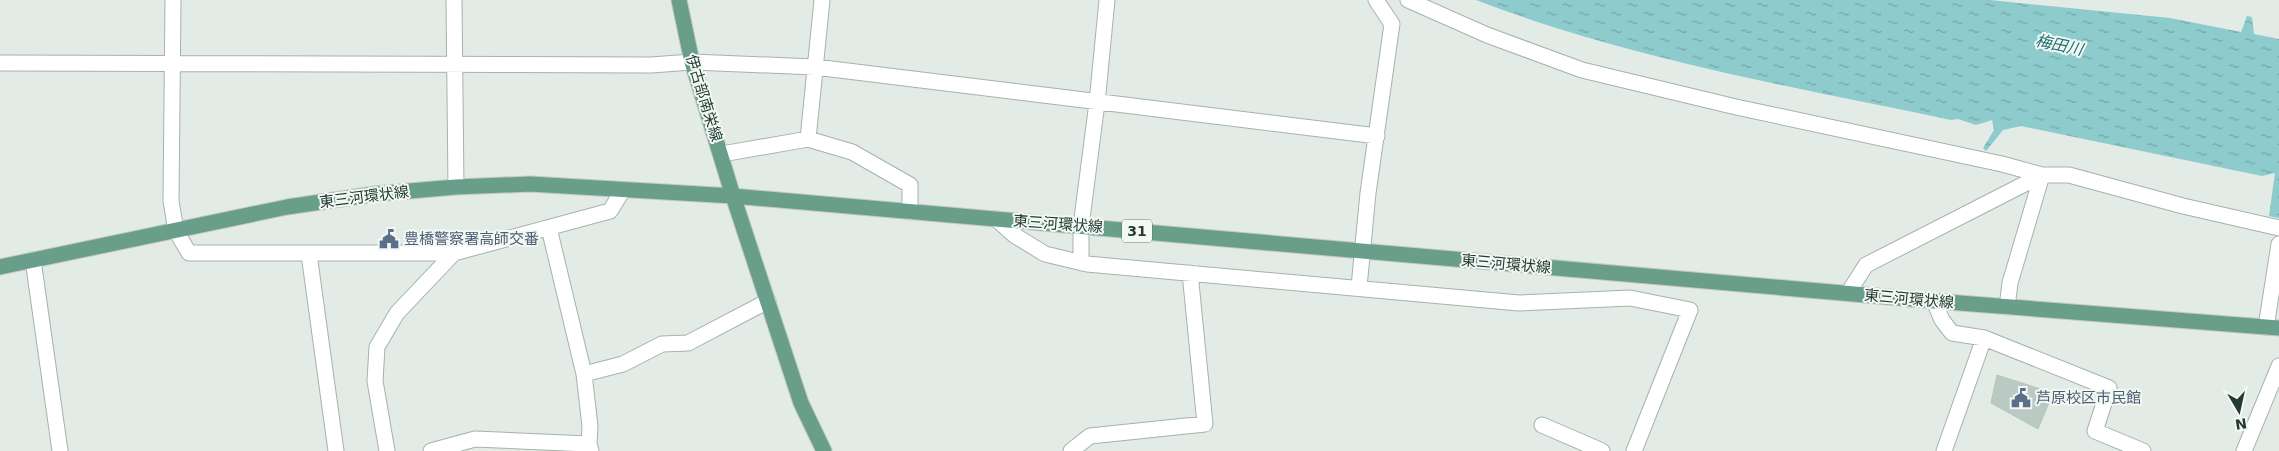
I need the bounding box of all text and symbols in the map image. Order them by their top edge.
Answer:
water label: 梅田川 [2034,31,2086,60]
street label: 伊古部南栄線 [682,52,726,144]
street label: 東三河環状線 [318,183,410,211]
street label: 東三河環状線 [1012,212,1104,236]
road number: 31 [1122,220,1152,242]
public building icon: 豊橋警察署高師交番 [378,228,400,250]
place label: 豊橋警察署高師交番 [404,230,539,248]
street label: 東三河環状線 [1460,251,1552,277]
street label: 東三河環状線 [1863,286,1955,312]
north arrow [2214,386,2264,436]
public building icon: 芦原校区市民館 [2010,387,2032,409]
place label: 芦原校区市民館 [2036,389,2141,407]
text: N [2234,415,2248,433]

